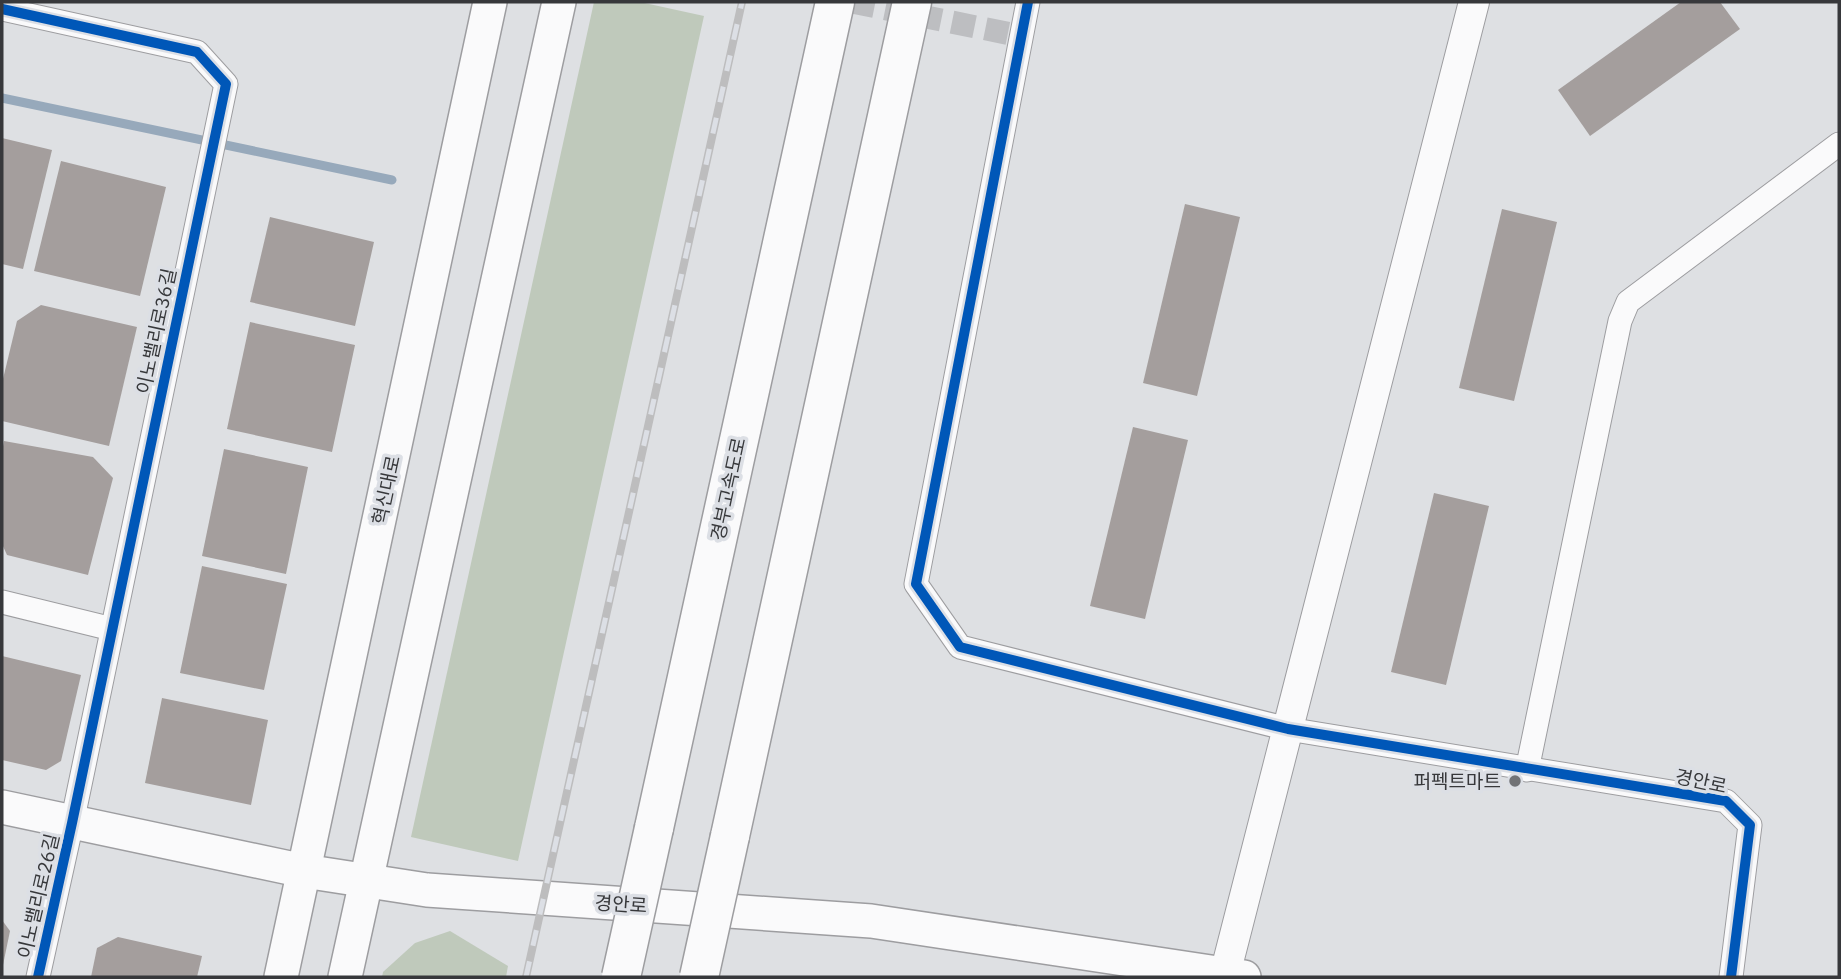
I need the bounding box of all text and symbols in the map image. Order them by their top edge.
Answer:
street label: 이노밸리로36길 [131,266,181,396]
street label: 경부고속도로 [705,435,751,543]
street label: 혁신대로 [367,453,405,527]
street label: 경안로 [1673,764,1729,798]
place label: 퍼펙트마트 [1414,769,1501,793]
marker: 퍼펙트마트 [1507,773,1523,789]
street label: 이노밸리로26길 [12,831,64,961]
street label: 경안로 [594,890,648,918]

